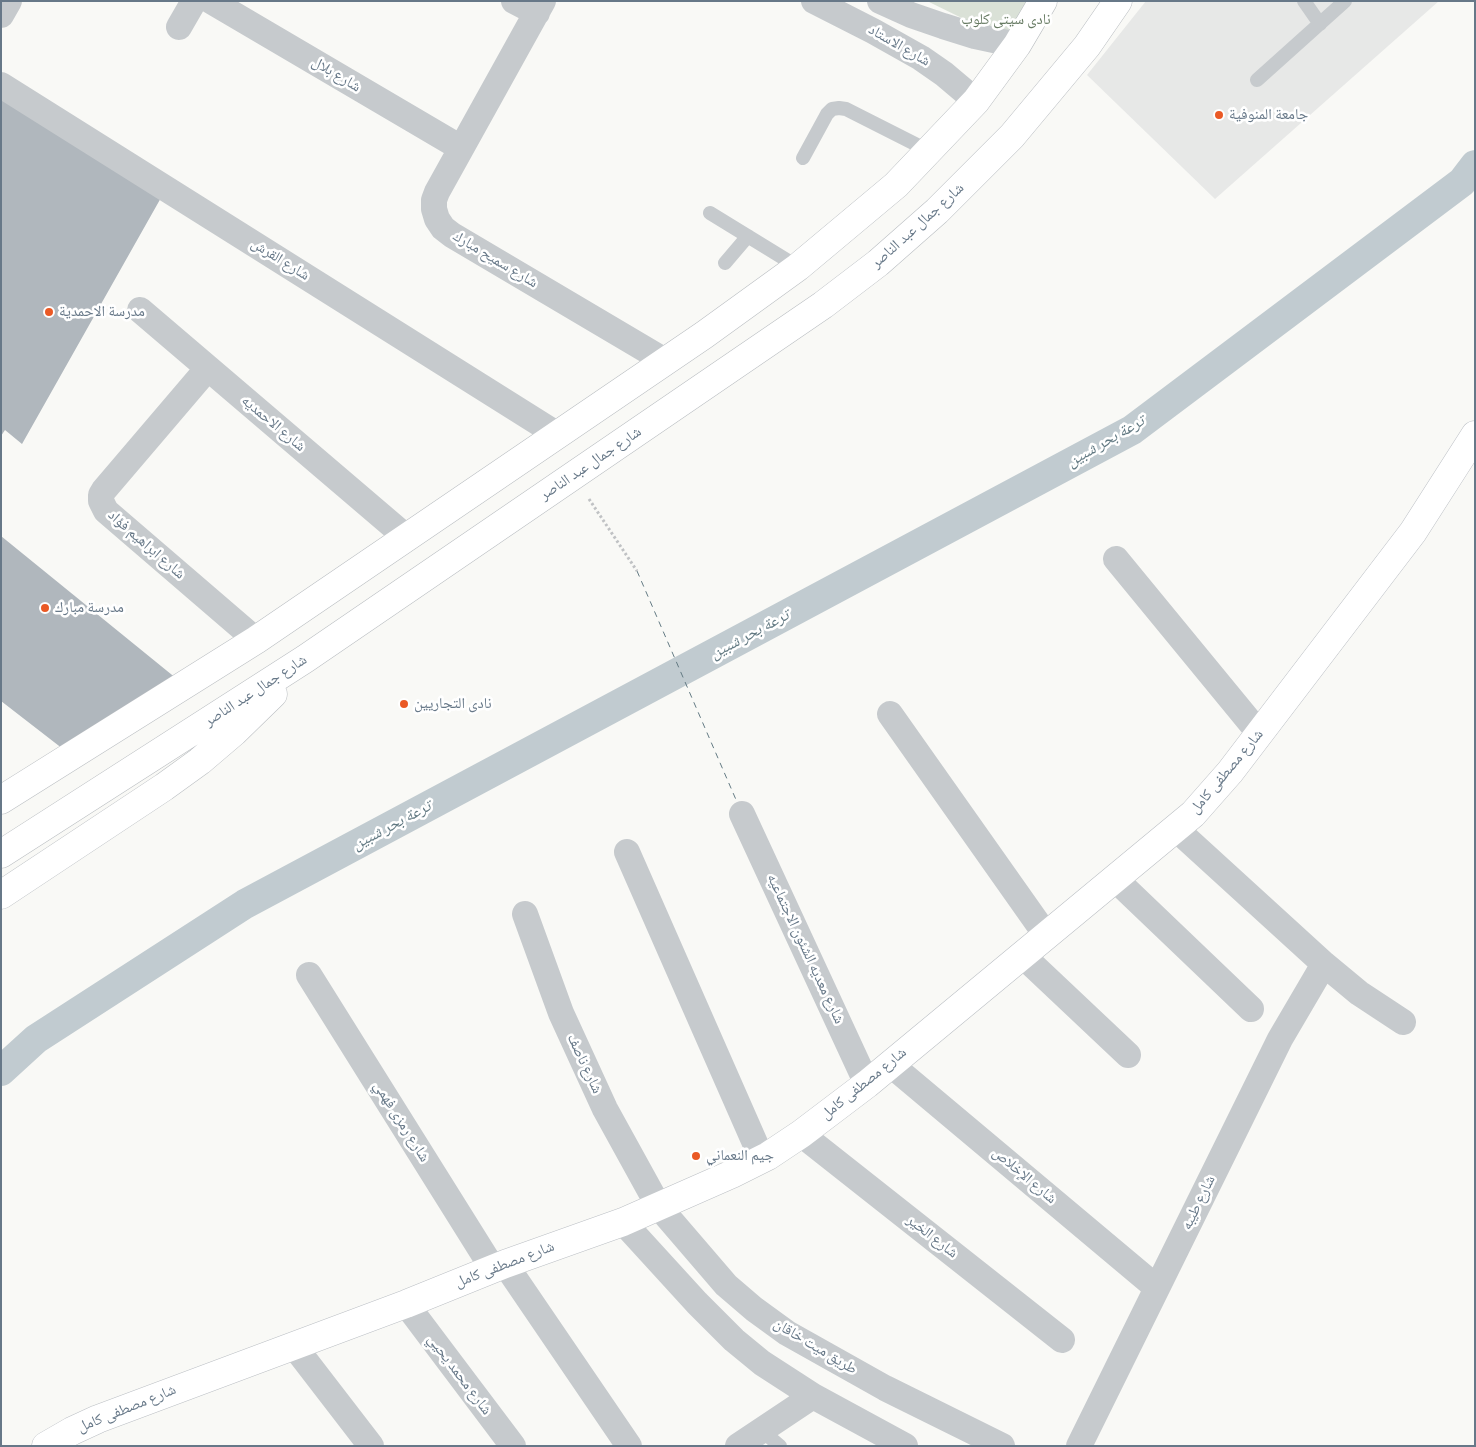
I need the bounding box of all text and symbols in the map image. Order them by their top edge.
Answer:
park label: نادى سيتى كلوب [961,11,1051,29]
street label: شارع الاستاد [865,21,933,71]
street label: شارع بلال [308,53,364,97]
place label: جامعة المنوفية [1229,106,1308,124]
marker: جامعة المنوفية [1213,109,1225,121]
street label: شارع جمال عبد الناصر [868,180,968,272]
street label: شارع سميح مبارك [449,228,541,292]
street label: شارع القرش [247,235,313,285]
place label: مدرسة الاحمدية [59,303,145,321]
marker: مدرسة الاحمدية [43,306,55,318]
street label: شارع الاحمديه [237,392,309,456]
water label: ترعة بحر شبين [1064,412,1148,472]
street label: شارع جمال عبد الناصر [537,423,645,505]
street label: شارع ابراهيم فؤاد [104,507,188,583]
place label: مدرسة مبارك [55,599,124,617]
marker: مدرسة مبارك [39,602,51,614]
water label: ترعة بحر شبين [707,606,793,664]
street label: شارع جمال عبد الناصر [201,651,311,731]
place label: نادى التجاريين [414,695,492,713]
marker: نادى التجاريين [398,698,410,710]
street label: شارع مصطفى كامل [1186,726,1268,818]
water label: ترعة بحر شبين [349,797,435,855]
street label: شارع معديه الشئون الاجتماعيه [762,871,848,1027]
street label: شارع ناصف [562,1031,606,1097]
street label: شارع مصطفى كامل [818,1044,910,1124]
street label: شارع رمزى فهمي [369,1078,433,1166]
street label: شارع الإخلاص [988,1144,1060,1208]
place label: جيم النعماني [706,1147,774,1165]
marker: جيم النعماني [690,1150,702,1162]
street label: شارع طيبه [1178,1173,1220,1233]
street label: شارع الخير [903,1211,961,1263]
street label: شارع مصطفى كامل [453,1238,557,1292]
street label: طريق ميت خاقان [770,1315,860,1379]
street label: شارع محمد يحيي [423,1331,495,1419]
street label: شارع مصطفى كامل [75,1381,179,1437]

